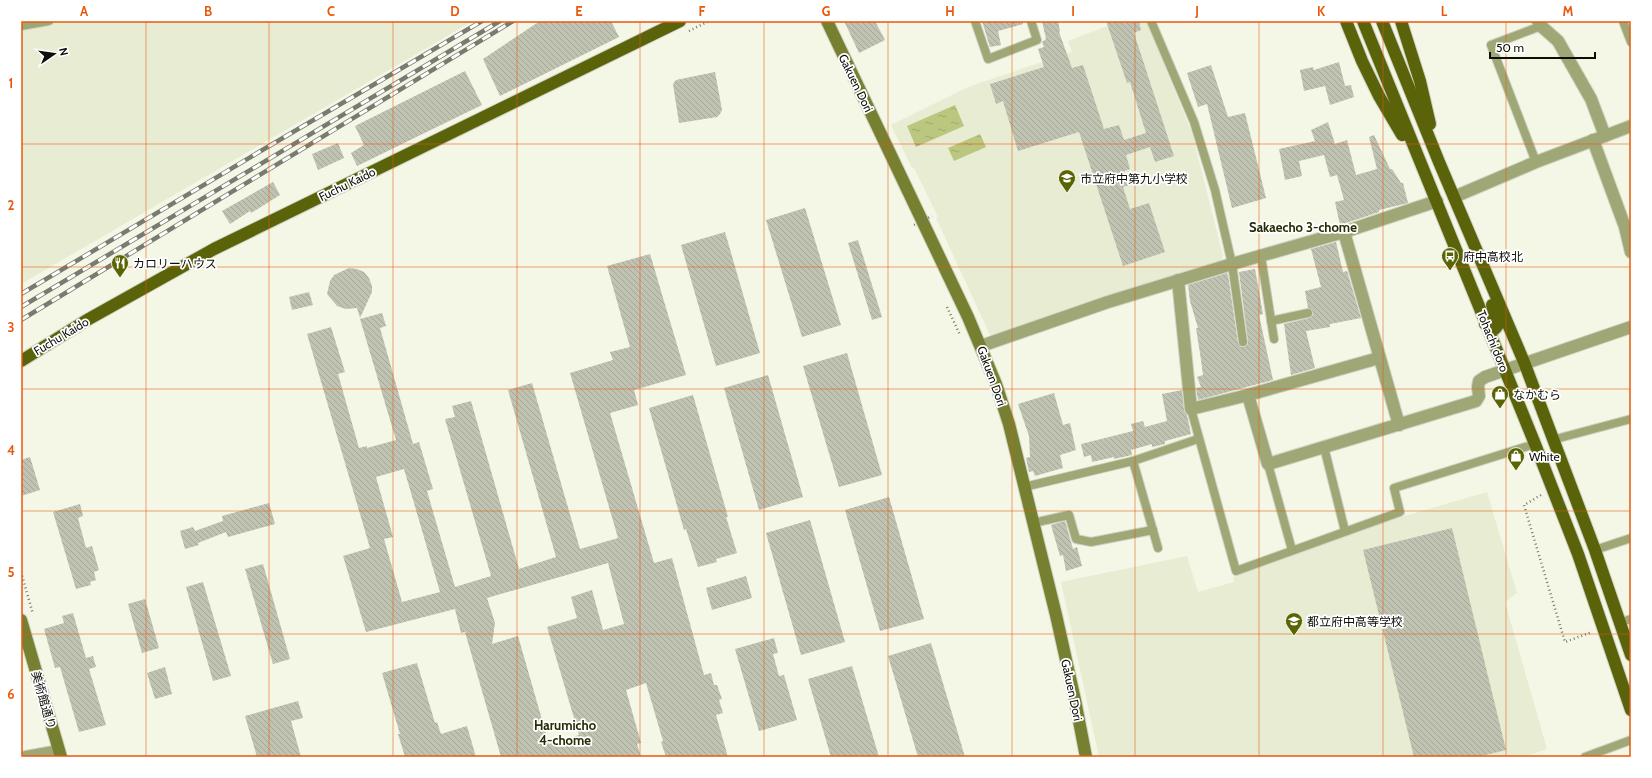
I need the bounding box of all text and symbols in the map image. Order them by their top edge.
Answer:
text: A [80,3,89,19]
text: B [204,3,212,19]
text: C [327,3,335,19]
text: D [450,3,460,19]
text: E [575,3,583,19]
text: F [699,3,706,19]
text: G [822,3,831,19]
text: H [945,3,955,19]
text: I [1071,3,1075,19]
text: J [1194,3,1199,19]
text: K [1317,3,1326,19]
text: L [1441,3,1448,19]
text: M [1563,3,1574,19]
north arrow [34,34,74,74]
scale bar [1490,34,1595,60]
text: 50 m [1496,40,1524,55]
text: N [56,46,71,57]
street label: Gakuen Dori [836,52,876,114]
text: 1 [9,75,13,91]
street label: Fuchu Kaido [316,164,378,204]
school or university icon: 市立府中第九小学校 [1057,168,1077,193]
place label: 市立府中第九小学校 [1080,171,1188,186]
text: 2 [8,197,15,213]
district label: Sakaecho 3-chome [1249,219,1357,235]
bus stop icon: 府中高校北 [1440,246,1460,271]
place label: 府中高校北 [1463,249,1523,264]
restaurant icon: カロリーハウス [110,253,130,278]
place label: カロリーハウス [133,256,217,271]
street label: Tohachi doro [1474,308,1512,374]
street label: Fuchu Kaido [31,314,92,358]
text: 3 [7,319,15,335]
street label: Gakuen Dori [974,344,1010,408]
shop icon: なかむら [1490,384,1510,409]
place label: なかむら [1513,387,1561,402]
text: 4 [7,442,15,458]
shop icon: White [1506,446,1526,471]
place label: White [1529,449,1560,464]
text: 5 [8,564,15,580]
school or university icon: 都立府中高等学校 [1284,611,1304,636]
place label: 都立府中高等学校 [1307,614,1403,629]
street label: Gakuen Dori [1058,658,1086,722]
street label: 美術館通り [29,669,59,731]
text: 6 [7,686,15,702]
district label: Harumicho 4-chome [534,717,597,748]

